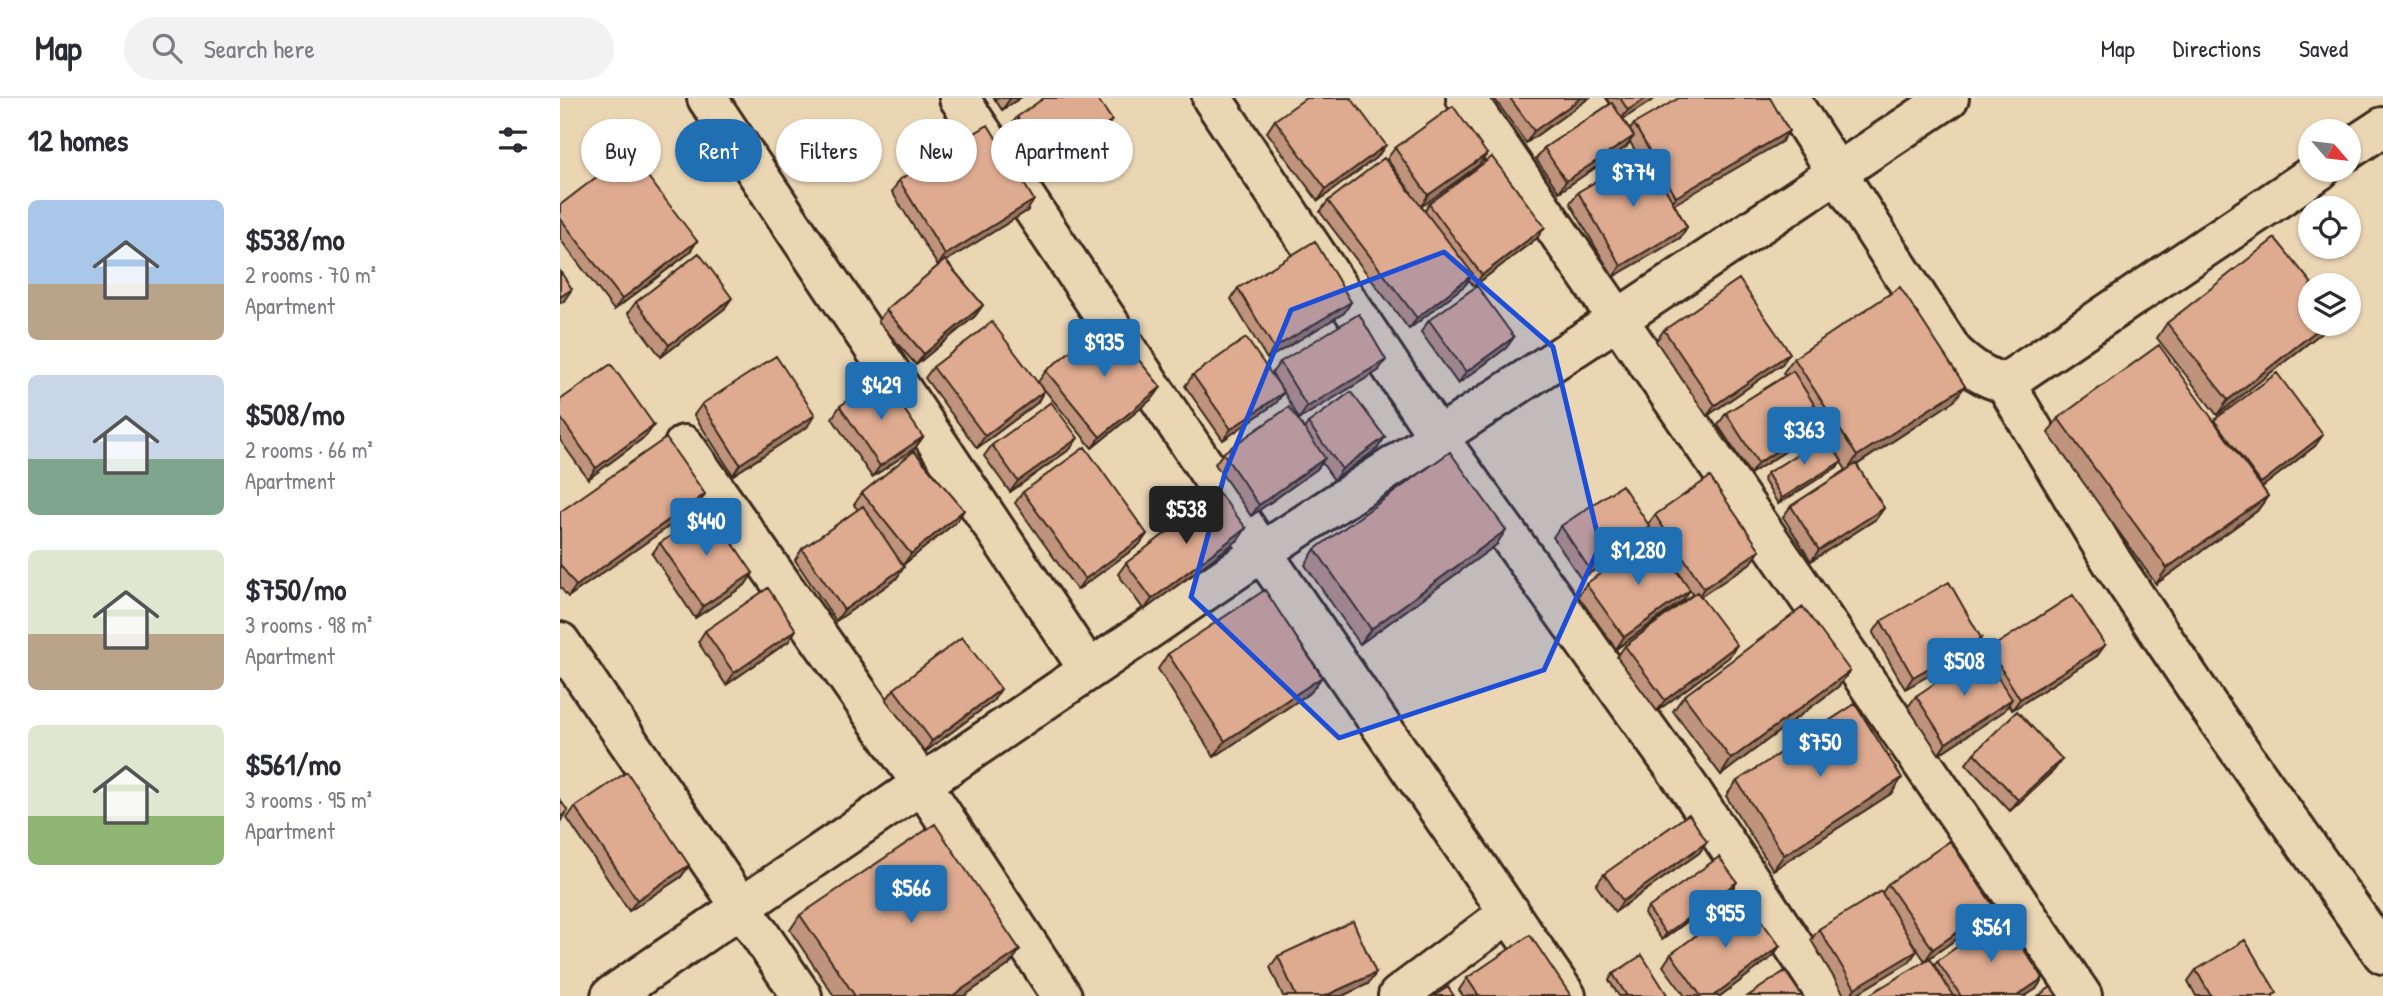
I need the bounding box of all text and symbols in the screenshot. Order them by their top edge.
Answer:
search box [124,17,614,80]
text: Map [35,26,82,70]
icon: search [148,29,186,67]
text: Search here [204,31,315,66]
text: Map [2101,32,2135,64]
text: Directions [2173,32,2261,64]
text: Saved [2299,32,2348,64]
chip: Buy [581,119,661,182]
chip: Rent [675,119,762,182]
chip: Filters [776,119,882,182]
chip: New [896,119,977,182]
chip: Apartment [991,119,1133,182]
north arrow [2298,119,2361,182]
map controls [2298,119,2361,336]
text: 12 homes [28,120,128,160]
icon: filters [494,121,532,159]
pin: $774 [1592,150,1674,209]
text: $774 [1611,156,1655,187]
button: locate [2298,196,2361,259]
text: $538/mo [245,219,345,259]
icon: home [84,228,168,312]
text: 2 rooms · 70 m² [245,259,376,290]
button: layers [2298,273,2361,336]
text: Apartment [245,290,335,321]
pin: $935 [1063,320,1145,379]
text: $935 [1084,326,1124,357]
pin: $429 [840,362,922,422]
text: $429 [861,369,901,400]
text: $508/mo [245,394,345,434]
icon: home [84,403,168,487]
pin: $363 [1763,408,1845,467]
text: $363 [1783,414,1825,445]
text: 2 rooms · 66 m² [245,434,373,465]
text: Apartment [245,465,335,496]
pin: $538 [1145,486,1227,546]
text: $538 [1165,493,1207,524]
pin: $440 [665,498,747,558]
text: $440 [686,505,726,536]
pin: $1,280 [1581,528,1695,587]
text: $1,280 [1610,534,1666,565]
text: $750/mo [245,569,346,609]
icon: home [84,578,168,662]
text: 3 rooms · 98 m² [245,609,372,640]
pin: $508 [1923,638,2005,698]
text: Apartment [245,640,335,671]
text: $508 [1943,645,1985,676]
pin: $750 [1779,720,1861,779]
text: $750 [1798,726,1842,757]
text: $561/mo [245,744,341,784]
icon: home [84,753,168,837]
text: 3 rooms · 95 m² [245,784,372,815]
text: Apartment [245,815,335,846]
pin: $566 [870,866,952,925]
text: $566 [891,872,931,903]
pin: $955 [1684,890,1766,950]
text: $955 [1705,897,1745,928]
pin: $561 [1950,904,2032,964]
text: $561 [1972,911,2010,942]

